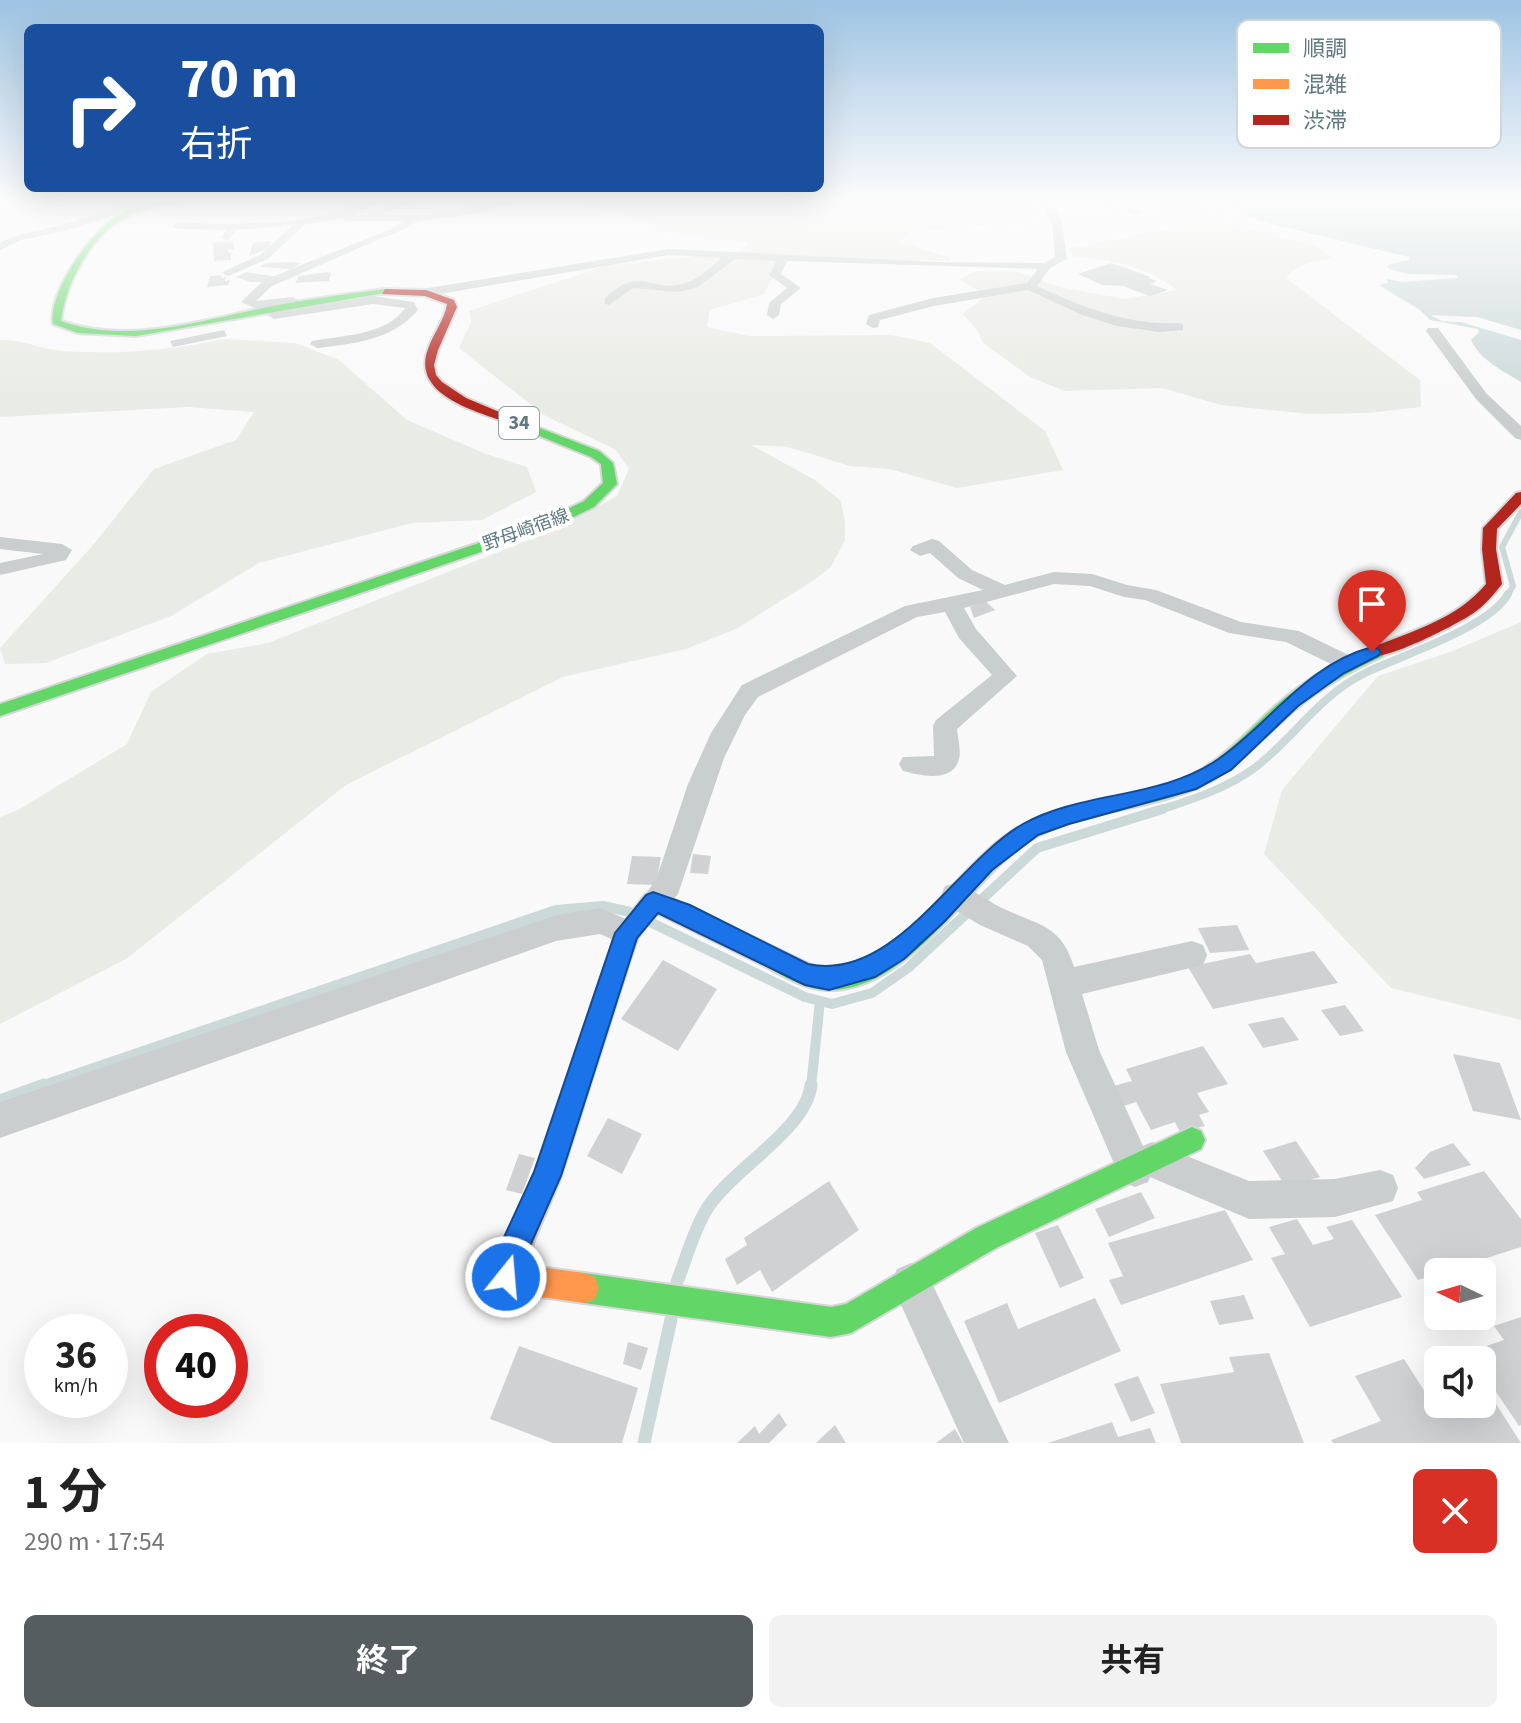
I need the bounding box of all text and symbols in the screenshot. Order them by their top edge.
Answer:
legend [1237,20,1501,148]
text: 順調 [1303,33,1347,65]
text: 70 m [180,40,298,119]
icon: right [48,56,152,160]
text: 混雑 [1303,69,1347,101]
text: 渋滞 [1303,105,1347,137]
text: 右折 [180,119,252,170]
road number: 34 [499,407,539,439]
street label: 野母崎宿線 [479,503,573,557]
pin [1338,570,1406,652]
icon: arrive [1350,582,1394,626]
position arrow [464,1235,548,1319]
north arrow [1424,1258,1496,1330]
map controls [1424,1258,1496,1418]
speed limit sign: 40 [144,1314,248,1418]
text: 36 [55,1327,97,1384]
button: sound [1424,1346,1496,1418]
text: km/h [54,1372,98,1400]
text: 1 分 [24,1459,107,1527]
button: close [1413,1469,1497,1553]
text: 290 m · 17:54 [24,1523,165,1560]
button: 終了 [24,1615,753,1707]
button: 共有 [769,1615,1497,1707]

